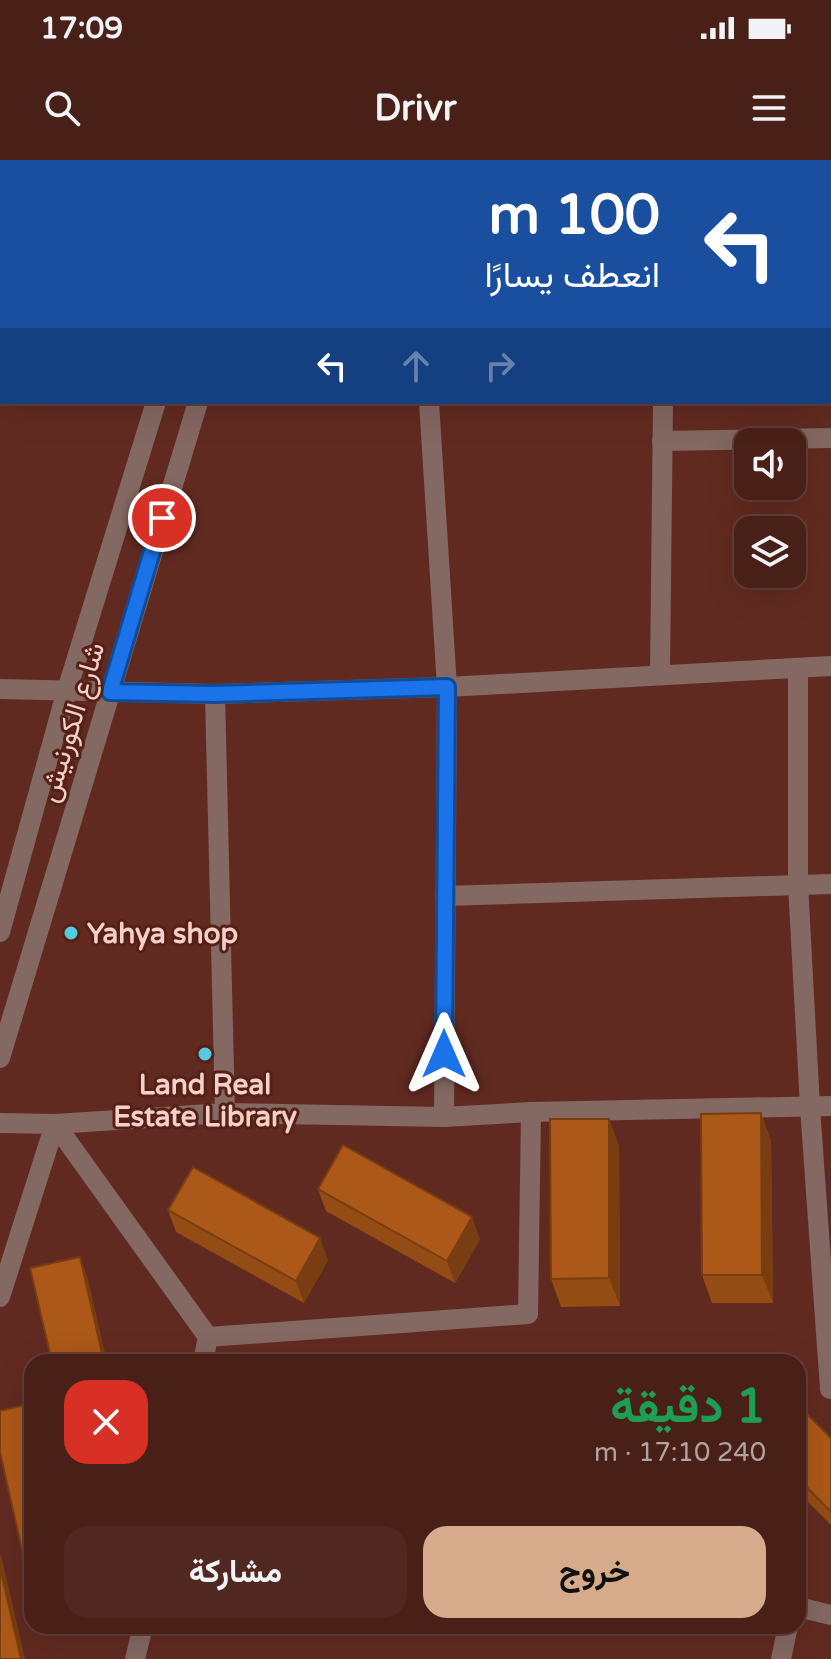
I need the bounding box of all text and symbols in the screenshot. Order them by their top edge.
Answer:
text: 17:09 [40,10,123,47]
icon: search [40,86,84,130]
icon: menu [747,86,791,130]
text: Drivr [374,87,457,130]
text: 100 m [489,182,660,249]
icon: left [688,192,792,296]
text: انعطف يسارًا [484,254,660,297]
icon: left [310,344,354,388]
icon: ahead [394,344,438,388]
icon: right [478,344,522,388]
map controls [734,428,806,588]
button: sound [734,428,806,500]
pin [128,484,196,552]
icon: arrive [140,496,184,540]
button: layers [734,516,806,588]
street label: شارع الكورنيش [32,638,113,807]
place label: Yahya shop [87,917,238,951]
marker: Yahya shop [62,924,80,942]
position arrow [402,1012,486,1096]
marker: Land Real Estate Library [196,1045,214,1063]
place label: Land Real Estate Library [113,1068,297,1134]
text: 1 دقيقة [610,1378,766,1436]
button: close [64,1380,148,1464]
text: 240 m · 17:10 [594,1437,766,1468]
button: مشاركة [64,1526,407,1618]
button: خروج [423,1526,766,1618]

